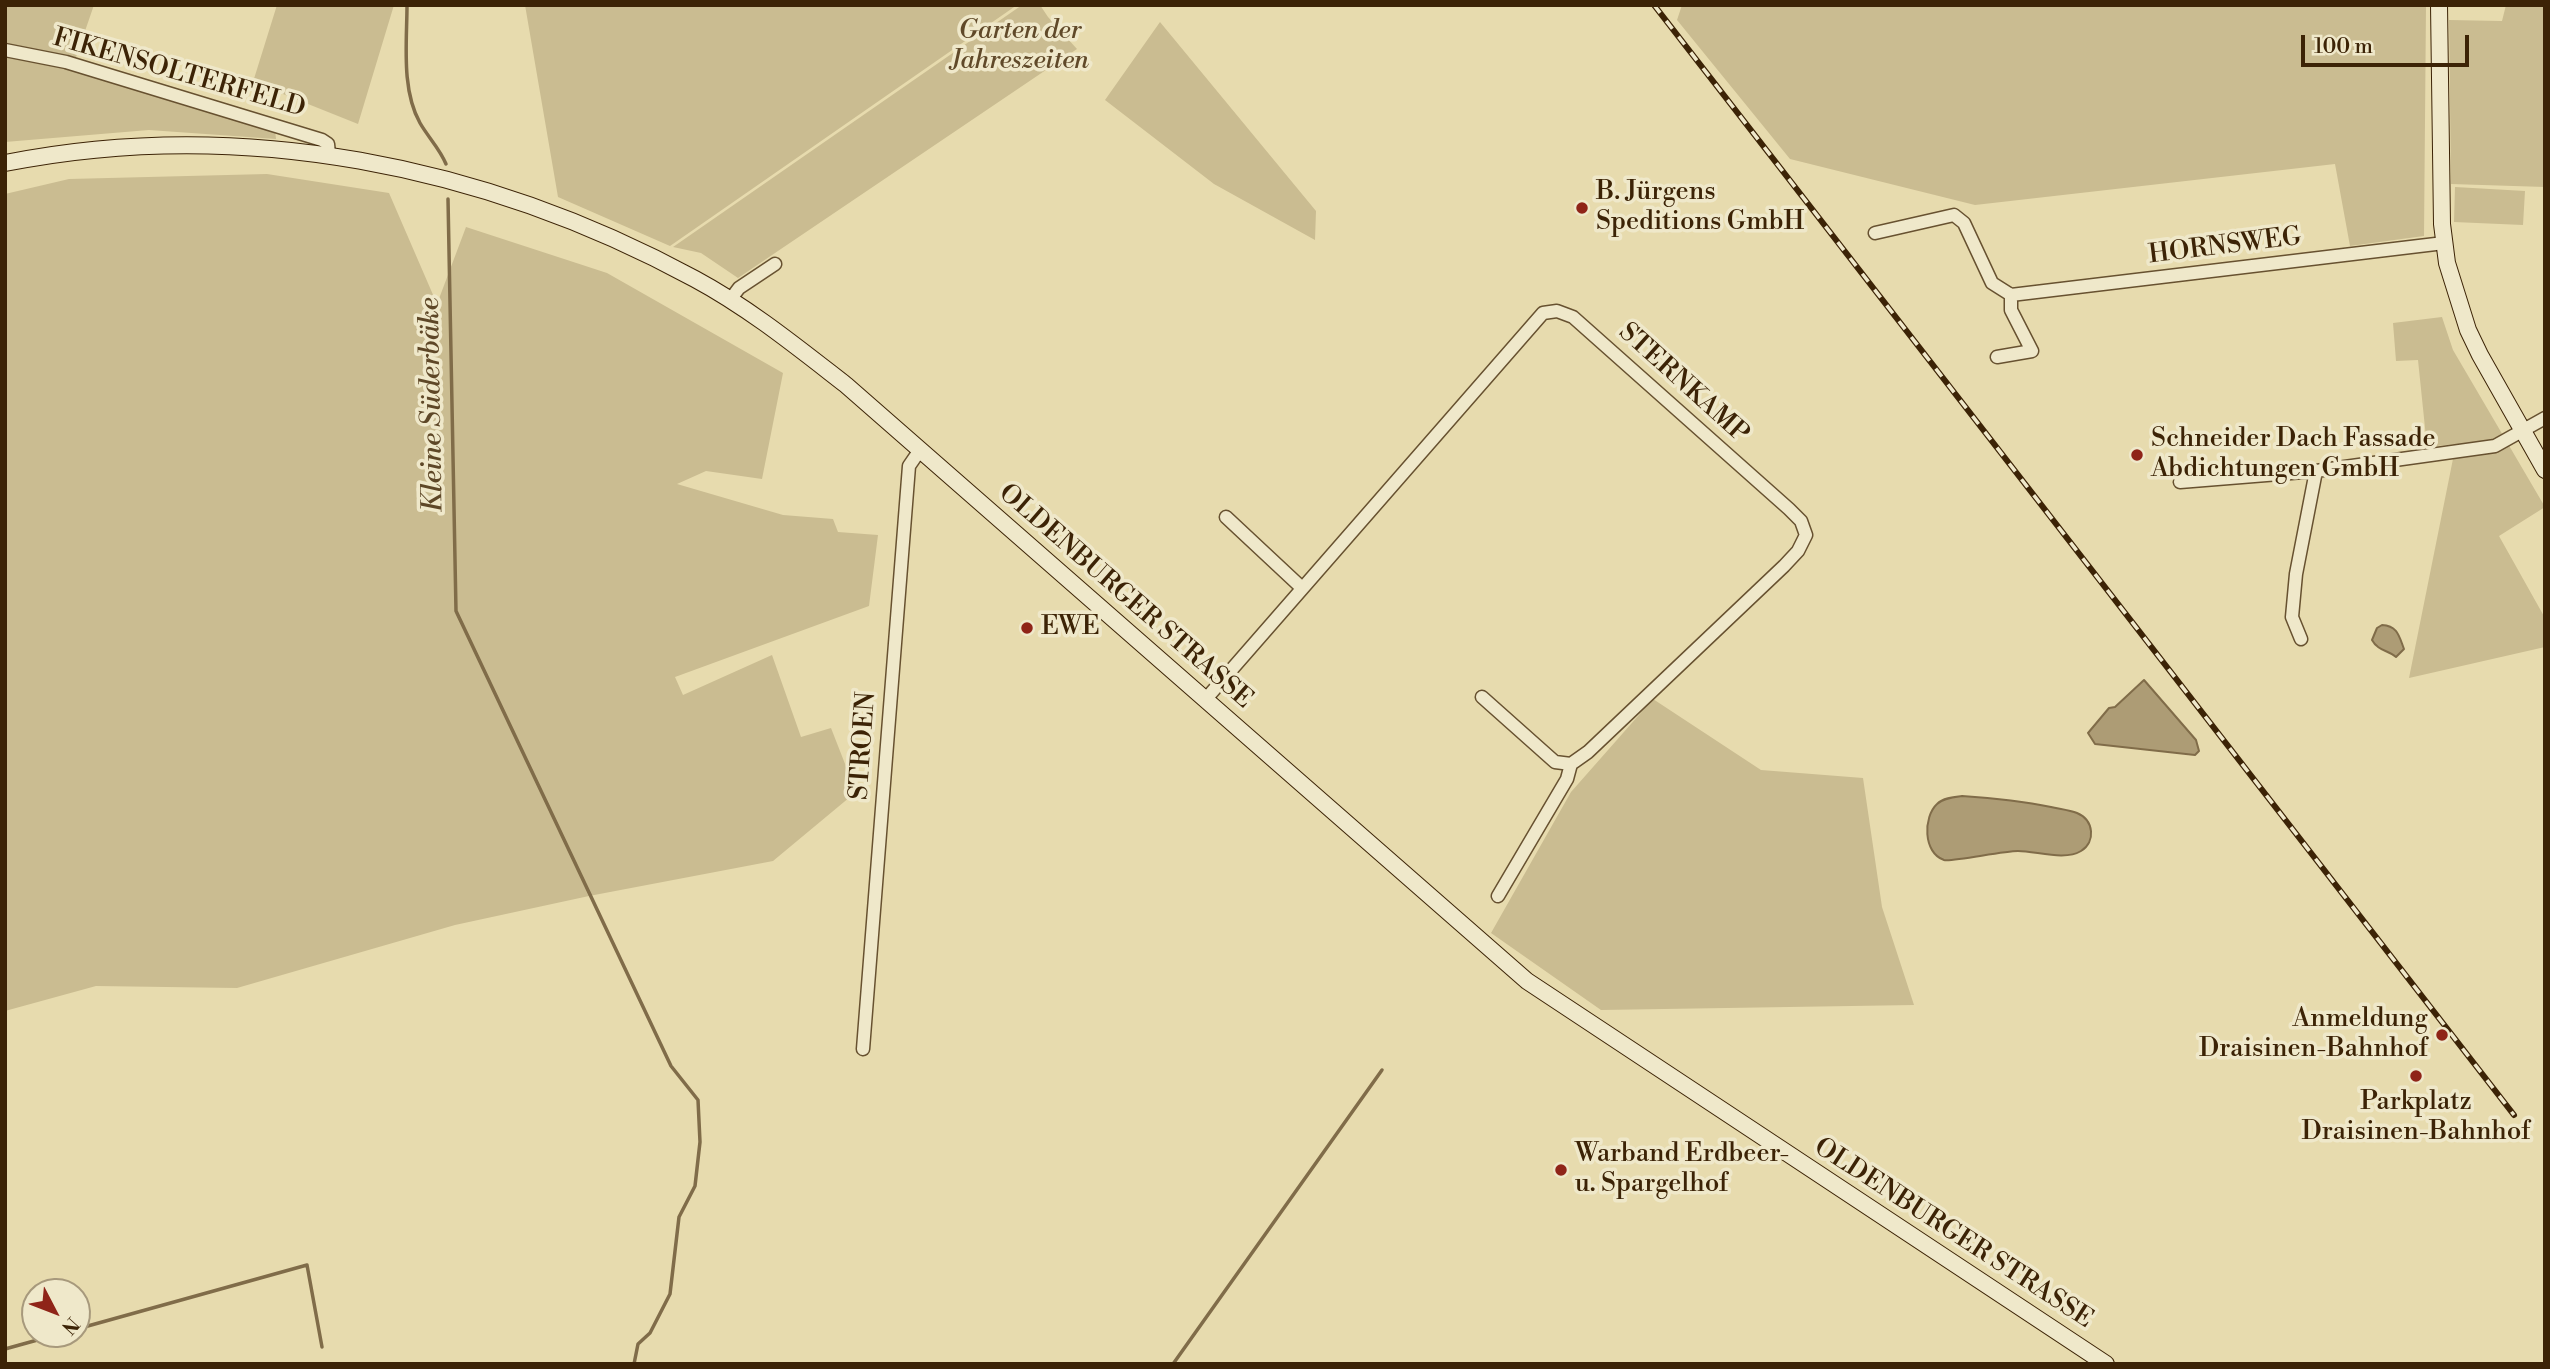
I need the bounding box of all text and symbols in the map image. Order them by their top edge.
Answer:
park label: Garten der Jahreszeiten [951,16,1089,78]
scale bar [2305,21,2473,65]
street label: FIKENSOLTERFELD [49,23,309,125]
text: 100 m [2314,34,2373,60]
place label: B. Jürgens Speditions GmbH [1596,177,1804,238]
marker: B. Jürgens Speditions GmbH [1574,200,1590,216]
street label: HORNSWEG [2147,222,2303,272]
water label: Kleine Süderbäke [414,297,452,513]
street label: STERNKAMP [1611,317,1755,451]
place label: Schneider Dach Fassade Abdichtungen GmbH [2151,424,2436,486]
marker: Schneider Dach Fassade Abdichtungen GmbH [2129,447,2145,463]
street label: OLDENBURGER STRASSE [992,478,1258,716]
place label: EWE [1041,612,1100,644]
marker: EWE [1019,620,1035,636]
street label: STROEN [845,691,883,801]
place label: Anmeldung Draisinen-Bahnhof [2199,1004,2428,1066]
marker: Anmeldung Draisinen-Bahnhof [2434,1027,2450,1043]
marker: Parkplatz Draisinen-Bahnhof [2408,1068,2424,1084]
place label: Parkplatz Draisinen-Bahnhof [2302,1087,2530,1148]
street label: OLDENBURGER STRASSE [1808,1132,2098,1336]
place label: Warband Erdbeer- u. Spargelhof [1575,1139,1790,1200]
marker: Warband Erdbeer- u. Spargelhof [1553,1162,1569,1178]
north arrow [21,1278,91,1348]
text: N [56,1312,84,1339]

